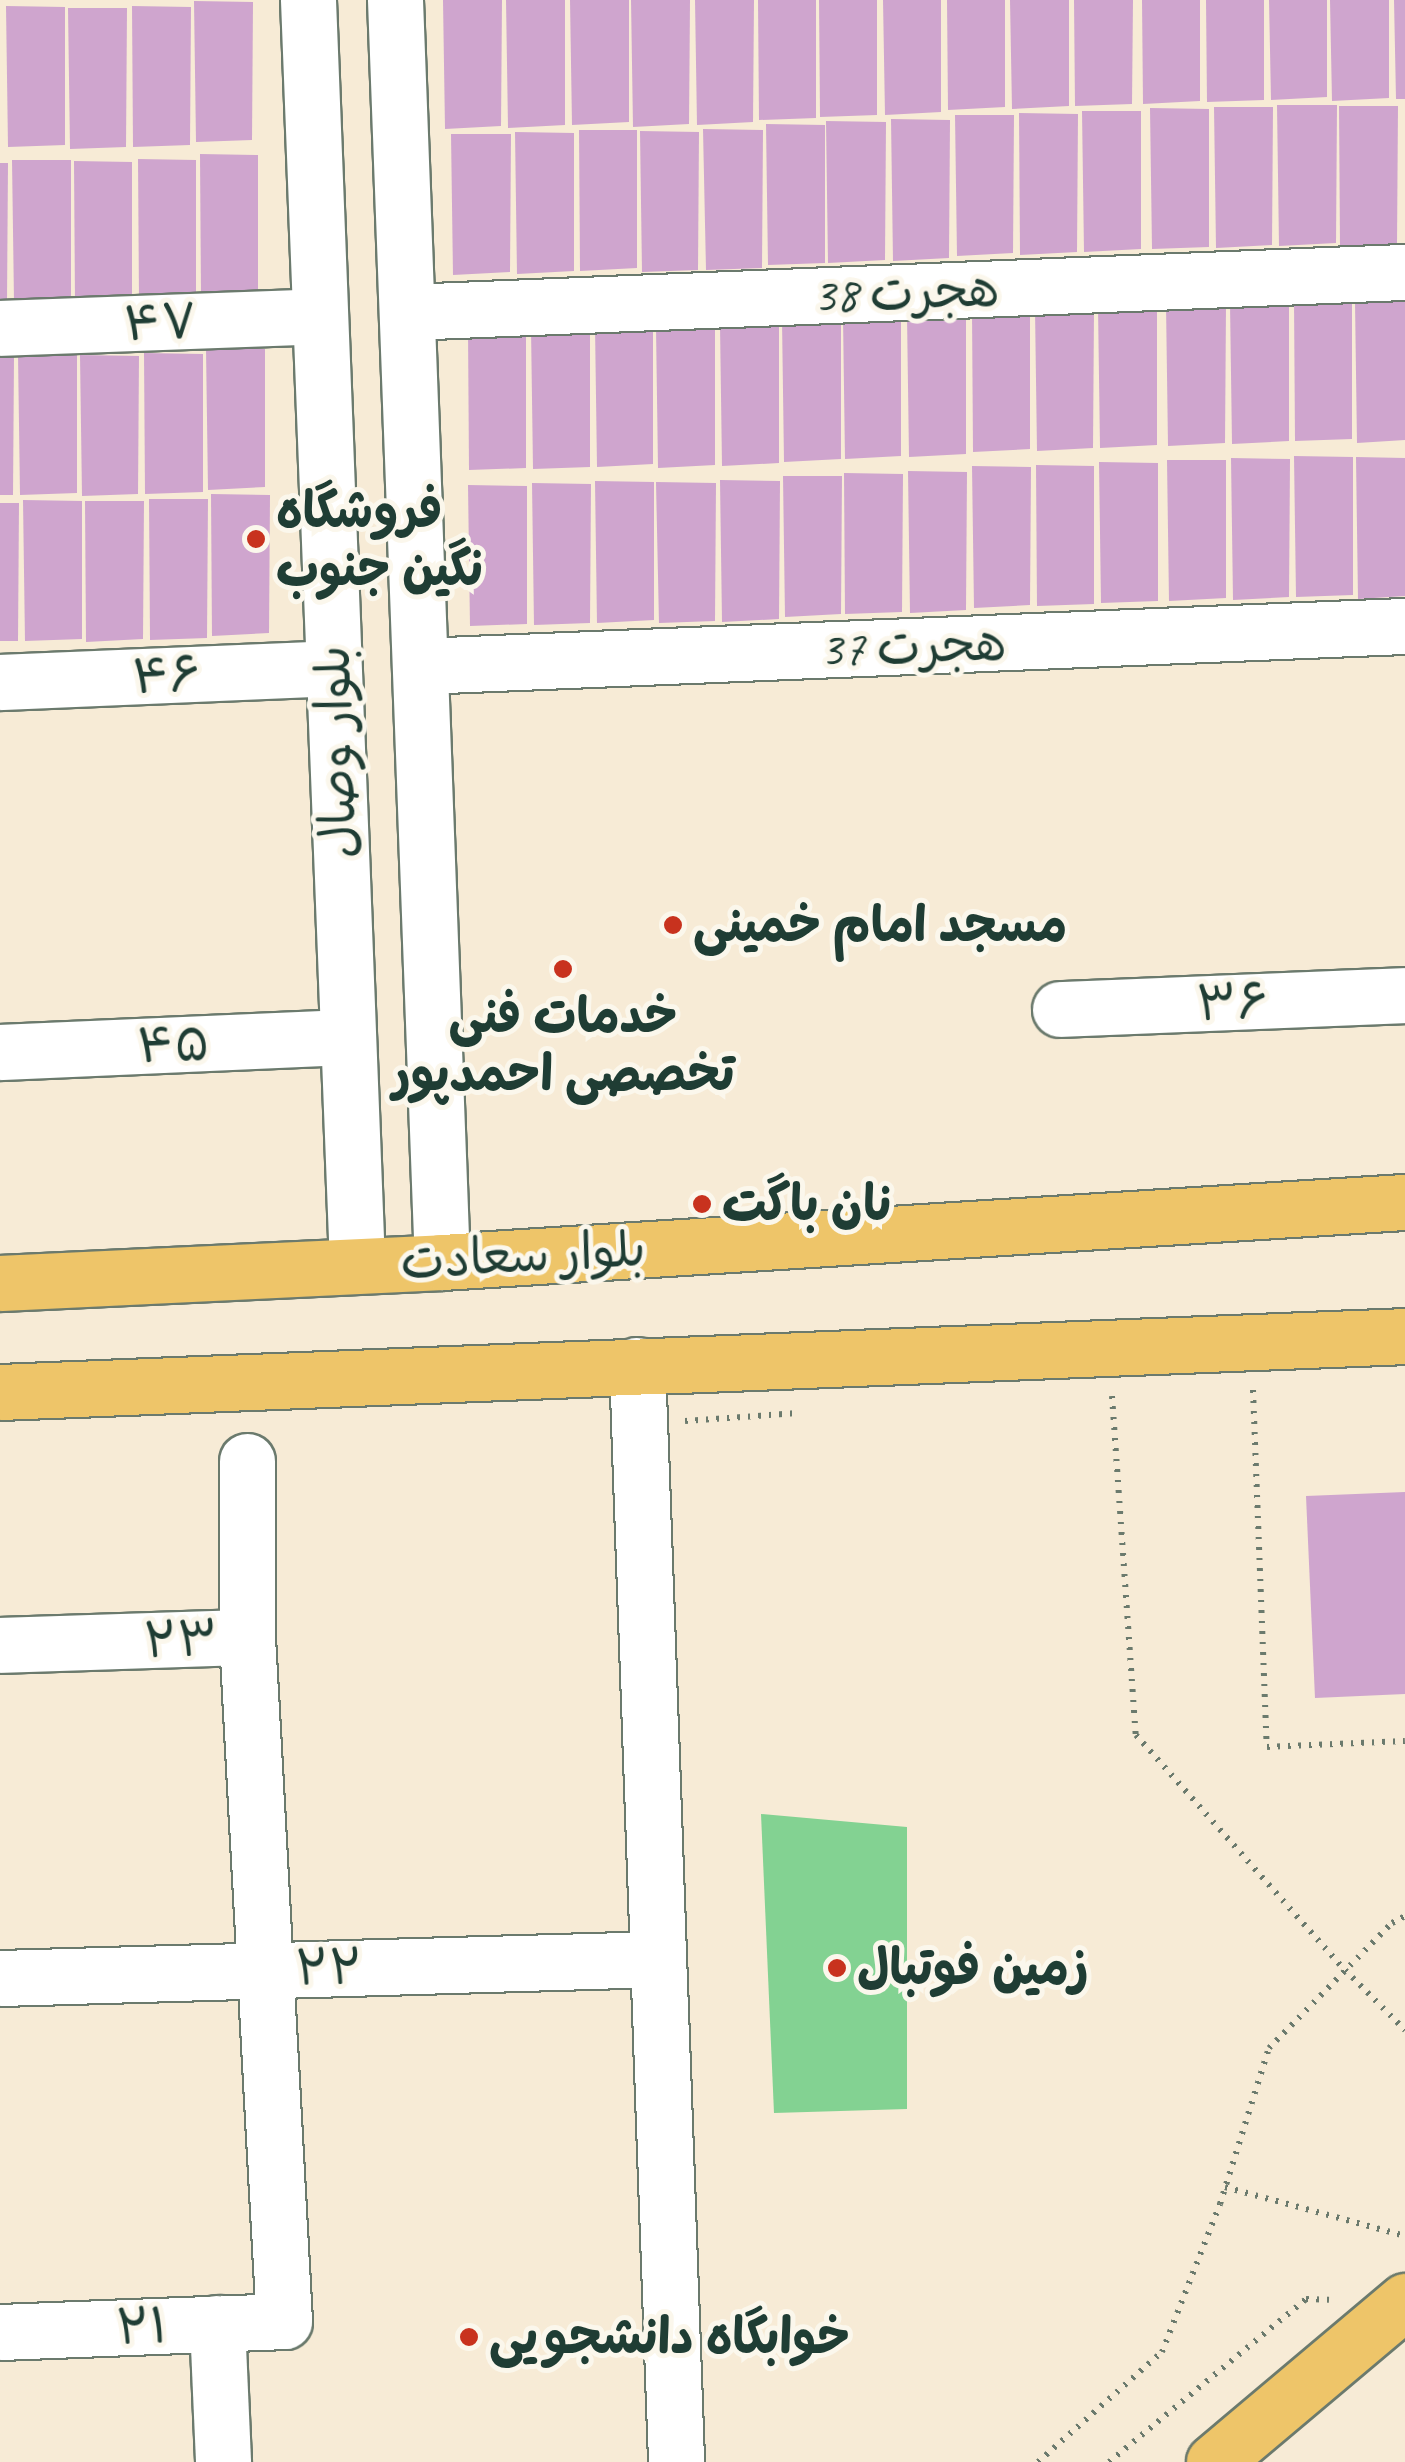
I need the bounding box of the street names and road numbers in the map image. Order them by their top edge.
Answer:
street label: هجرت 38 [812,259,1000,325]
street label: ۴۷ [123,291,197,353]
street label: هجرت 37 [819,613,1007,679]
street label: ۴۶ [131,644,201,706]
street label: بلوار وصال [302,644,370,860]
street label: ۳۶ [1195,971,1269,1033]
street label: ۴۵ [136,1013,210,1075]
street label: بلوار سعادت [399,1219,647,1291]
street label: ۲۳ [143,1608,219,1670]
street label: ۲۲ [295,1936,363,1998]
street label: ۲۱ [115,2295,169,2357]

